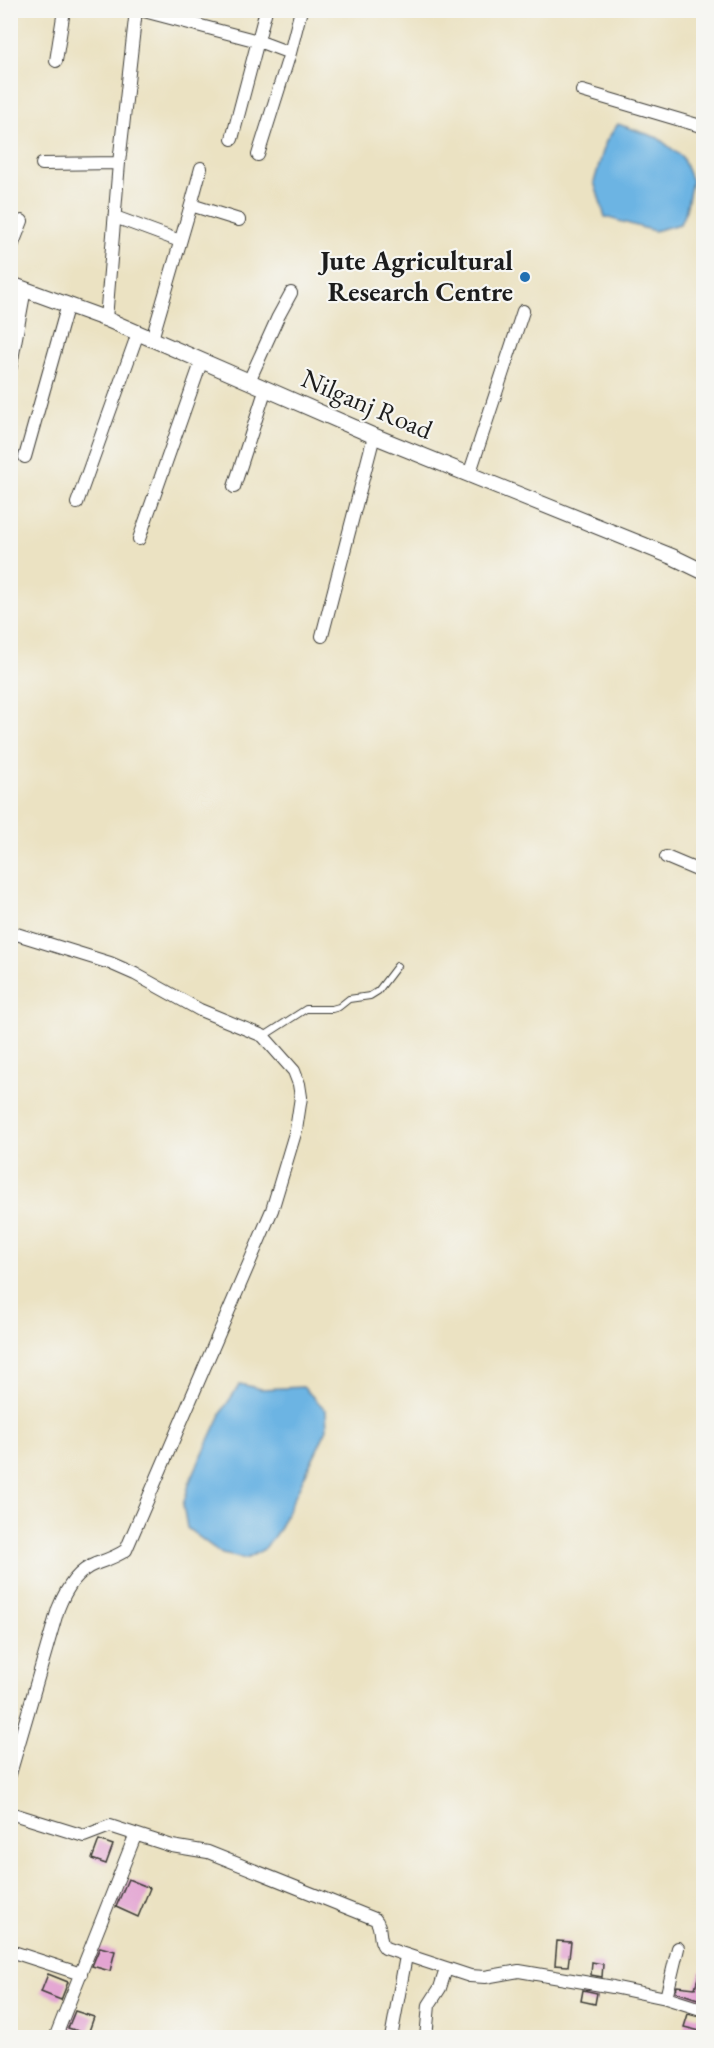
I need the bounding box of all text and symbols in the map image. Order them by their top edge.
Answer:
place label: Jute Agricultural Research Centre [317,243,513,309]
marker: Jute Agricultural Research Centre [518,270,532,284]
street label: Nilganj Road [296,360,438,447]

